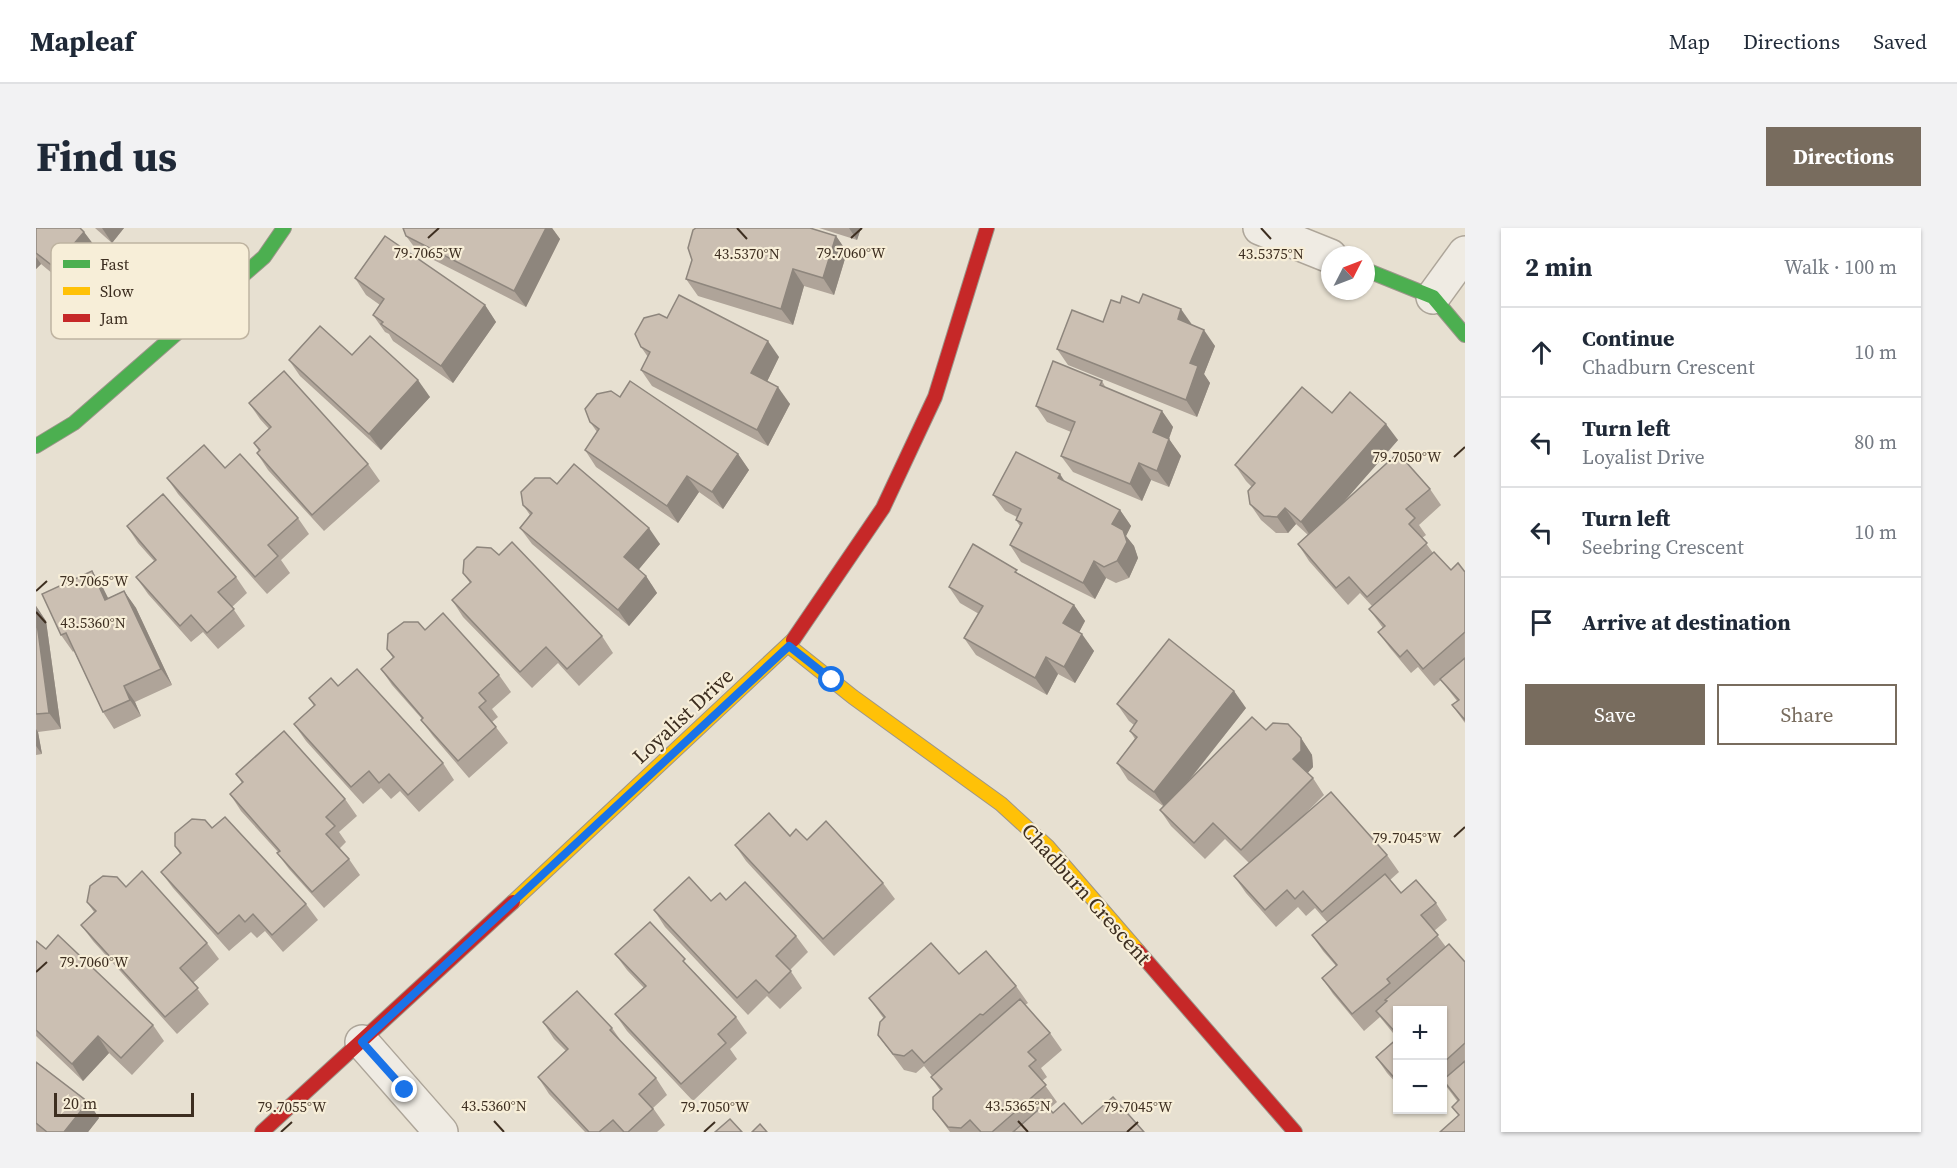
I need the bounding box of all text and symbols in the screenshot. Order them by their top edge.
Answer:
text: Mapleaf [30,22,134,60]
text: Map [1669,27,1710,56]
text: Directions [1743,27,1840,56]
text: Saved [1873,27,1927,56]
text: Find us [36,127,177,185]
button: Directions [1766,127,1921,186]
text: 79.7065°W [394,242,463,263]
text: 79.7060°W [817,242,886,263]
legend [51,243,249,339]
text: 43.5370°N [714,243,780,264]
text: 43.5375°N [1238,243,1304,264]
north arrow [1321,246,1375,300]
text: 2 min [1525,249,1592,285]
text: Fast [100,253,130,275]
text: Walk · 100 m [1784,253,1897,281]
text: Slow [100,280,135,302]
text: Jam [99,307,128,329]
text: Continue [1582,323,1675,353]
icon: ahead [1525,336,1558,369]
text: 10 m [1854,338,1897,366]
text: Chadburn Crescent [1582,353,1755,381]
text: Turn left [1582,413,1670,443]
icon: left [1525,426,1558,459]
text: 80 m [1854,428,1897,456]
text: Loyalist Drive [1582,443,1705,471]
text: 79.7050°W [1373,446,1442,467]
text: Turn left [1582,503,1670,533]
icon: left [1525,516,1558,549]
text: 10 m [1854,518,1897,546]
text: Seebring Crescent [1582,533,1744,561]
text: 79.7065°W [60,570,129,591]
icon: arrive [1525,606,1558,639]
text: Arrive at destination [1582,607,1791,637]
text: 43.5360°N [60,612,126,633]
street label: Loyalist Drive [626,661,740,770]
route start [818,666,844,692]
button: Save [1525,684,1705,745]
button: Share [1717,684,1897,745]
street label: Chadburn Crescent [1015,817,1158,971]
text: 79.7045°W [1373,827,1442,848]
text: 79.7060°W [60,951,129,972]
map controls [1393,1006,1447,1114]
button: + [1393,1006,1447,1060]
button: − [1393,1060,1447,1114]
route end [391,1076,417,1102]
scale bar [54,1090,194,1118]
text: 20 m [63,1092,97,1114]
text: 43.5360°N [461,1095,527,1116]
text: 43.5365°N [985,1095,1051,1116]
text: 79.7055°W [258,1096,327,1117]
text: 79.7050°W [681,1096,750,1117]
text: 79.7045°W [1104,1096,1173,1117]

